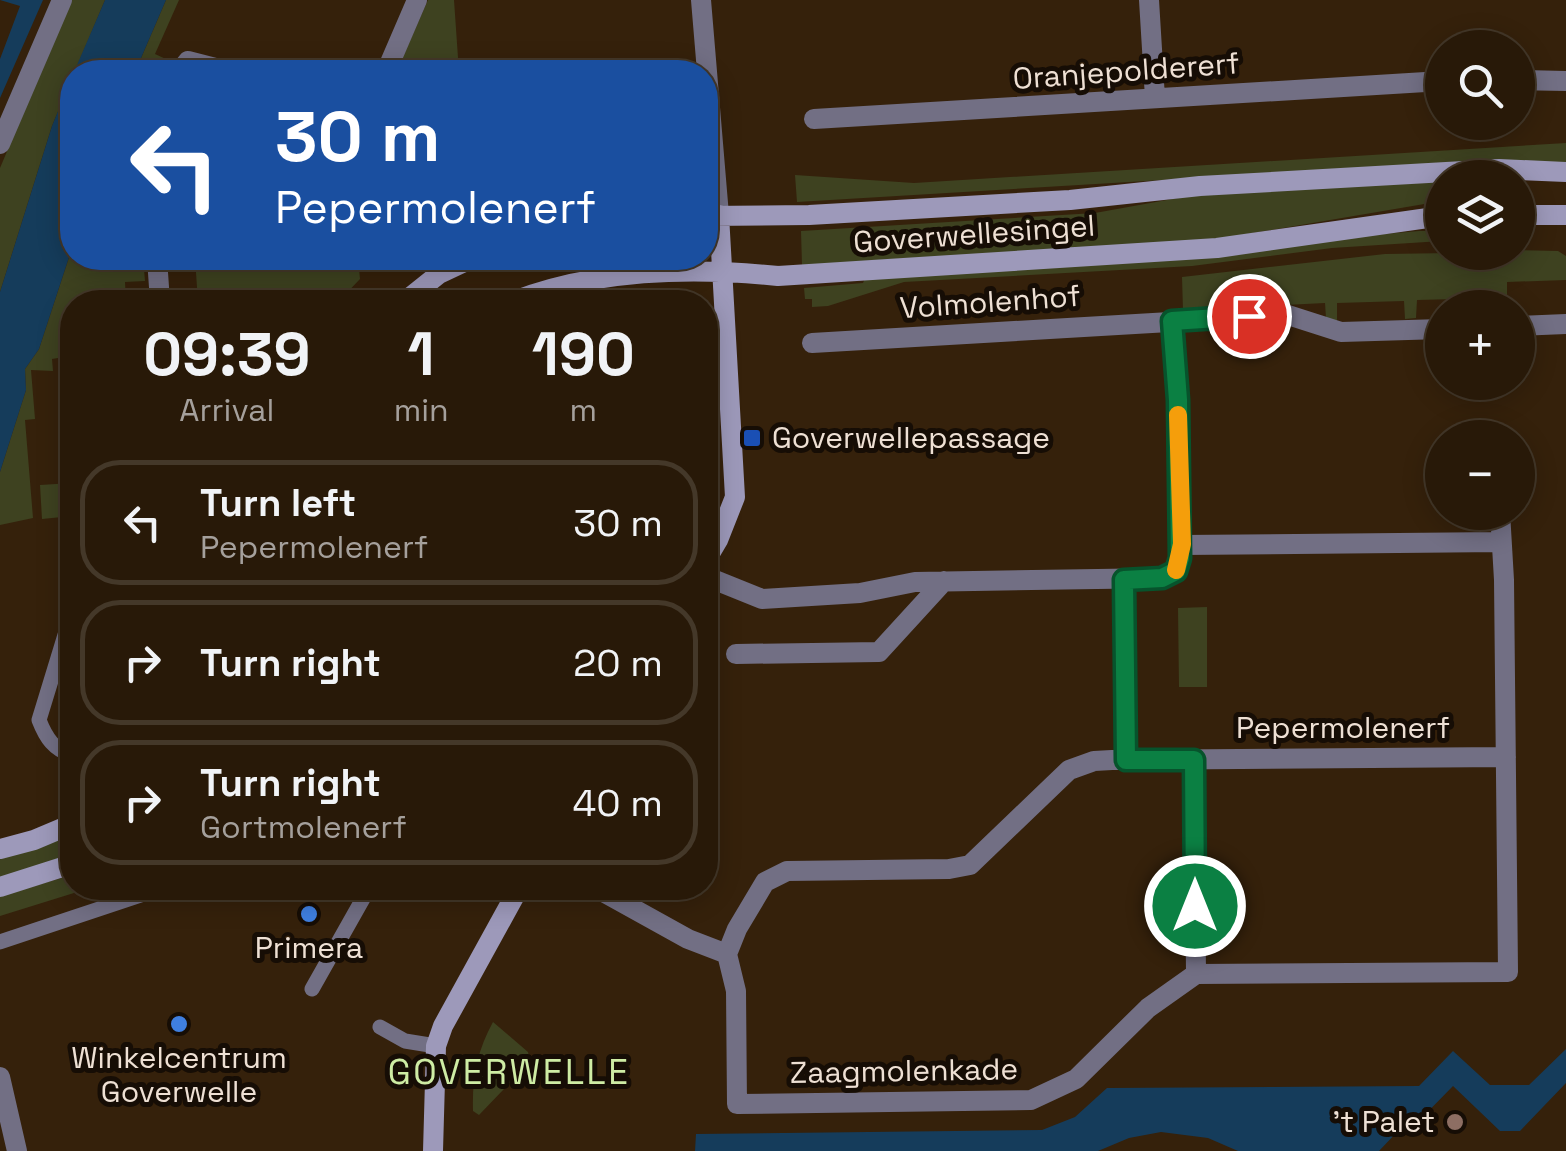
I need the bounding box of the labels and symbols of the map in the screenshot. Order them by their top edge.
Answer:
street label: Oranjepoldererf [1011,43,1241,98]
street label: Goverwellesingel [852,206,1096,261]
pin [1207,274,1292,359]
street label: Volmolenhof [898,276,1082,327]
place label: Goverwellepassage [772,418,1050,457]
marker: Goverwellepassage [741,427,763,449]
street label: Pepermolenerf [1236,708,1450,747]
position arrow [1143,854,1247,958]
marker: Primera [298,903,320,925]
place label: Primera [255,928,363,967]
marker: Winkelcentrum Goverwelle [168,1013,190,1035]
place label: Winkelcentrum Goverwelle [71,1038,287,1111]
street label: Zaagmolenkade [790,1049,1018,1092]
district label: GOVERWELLE [388,1050,630,1094]
place label: 't Palet [1333,1102,1435,1141]
marker: 't Palet [1444,1111,1466,1133]

